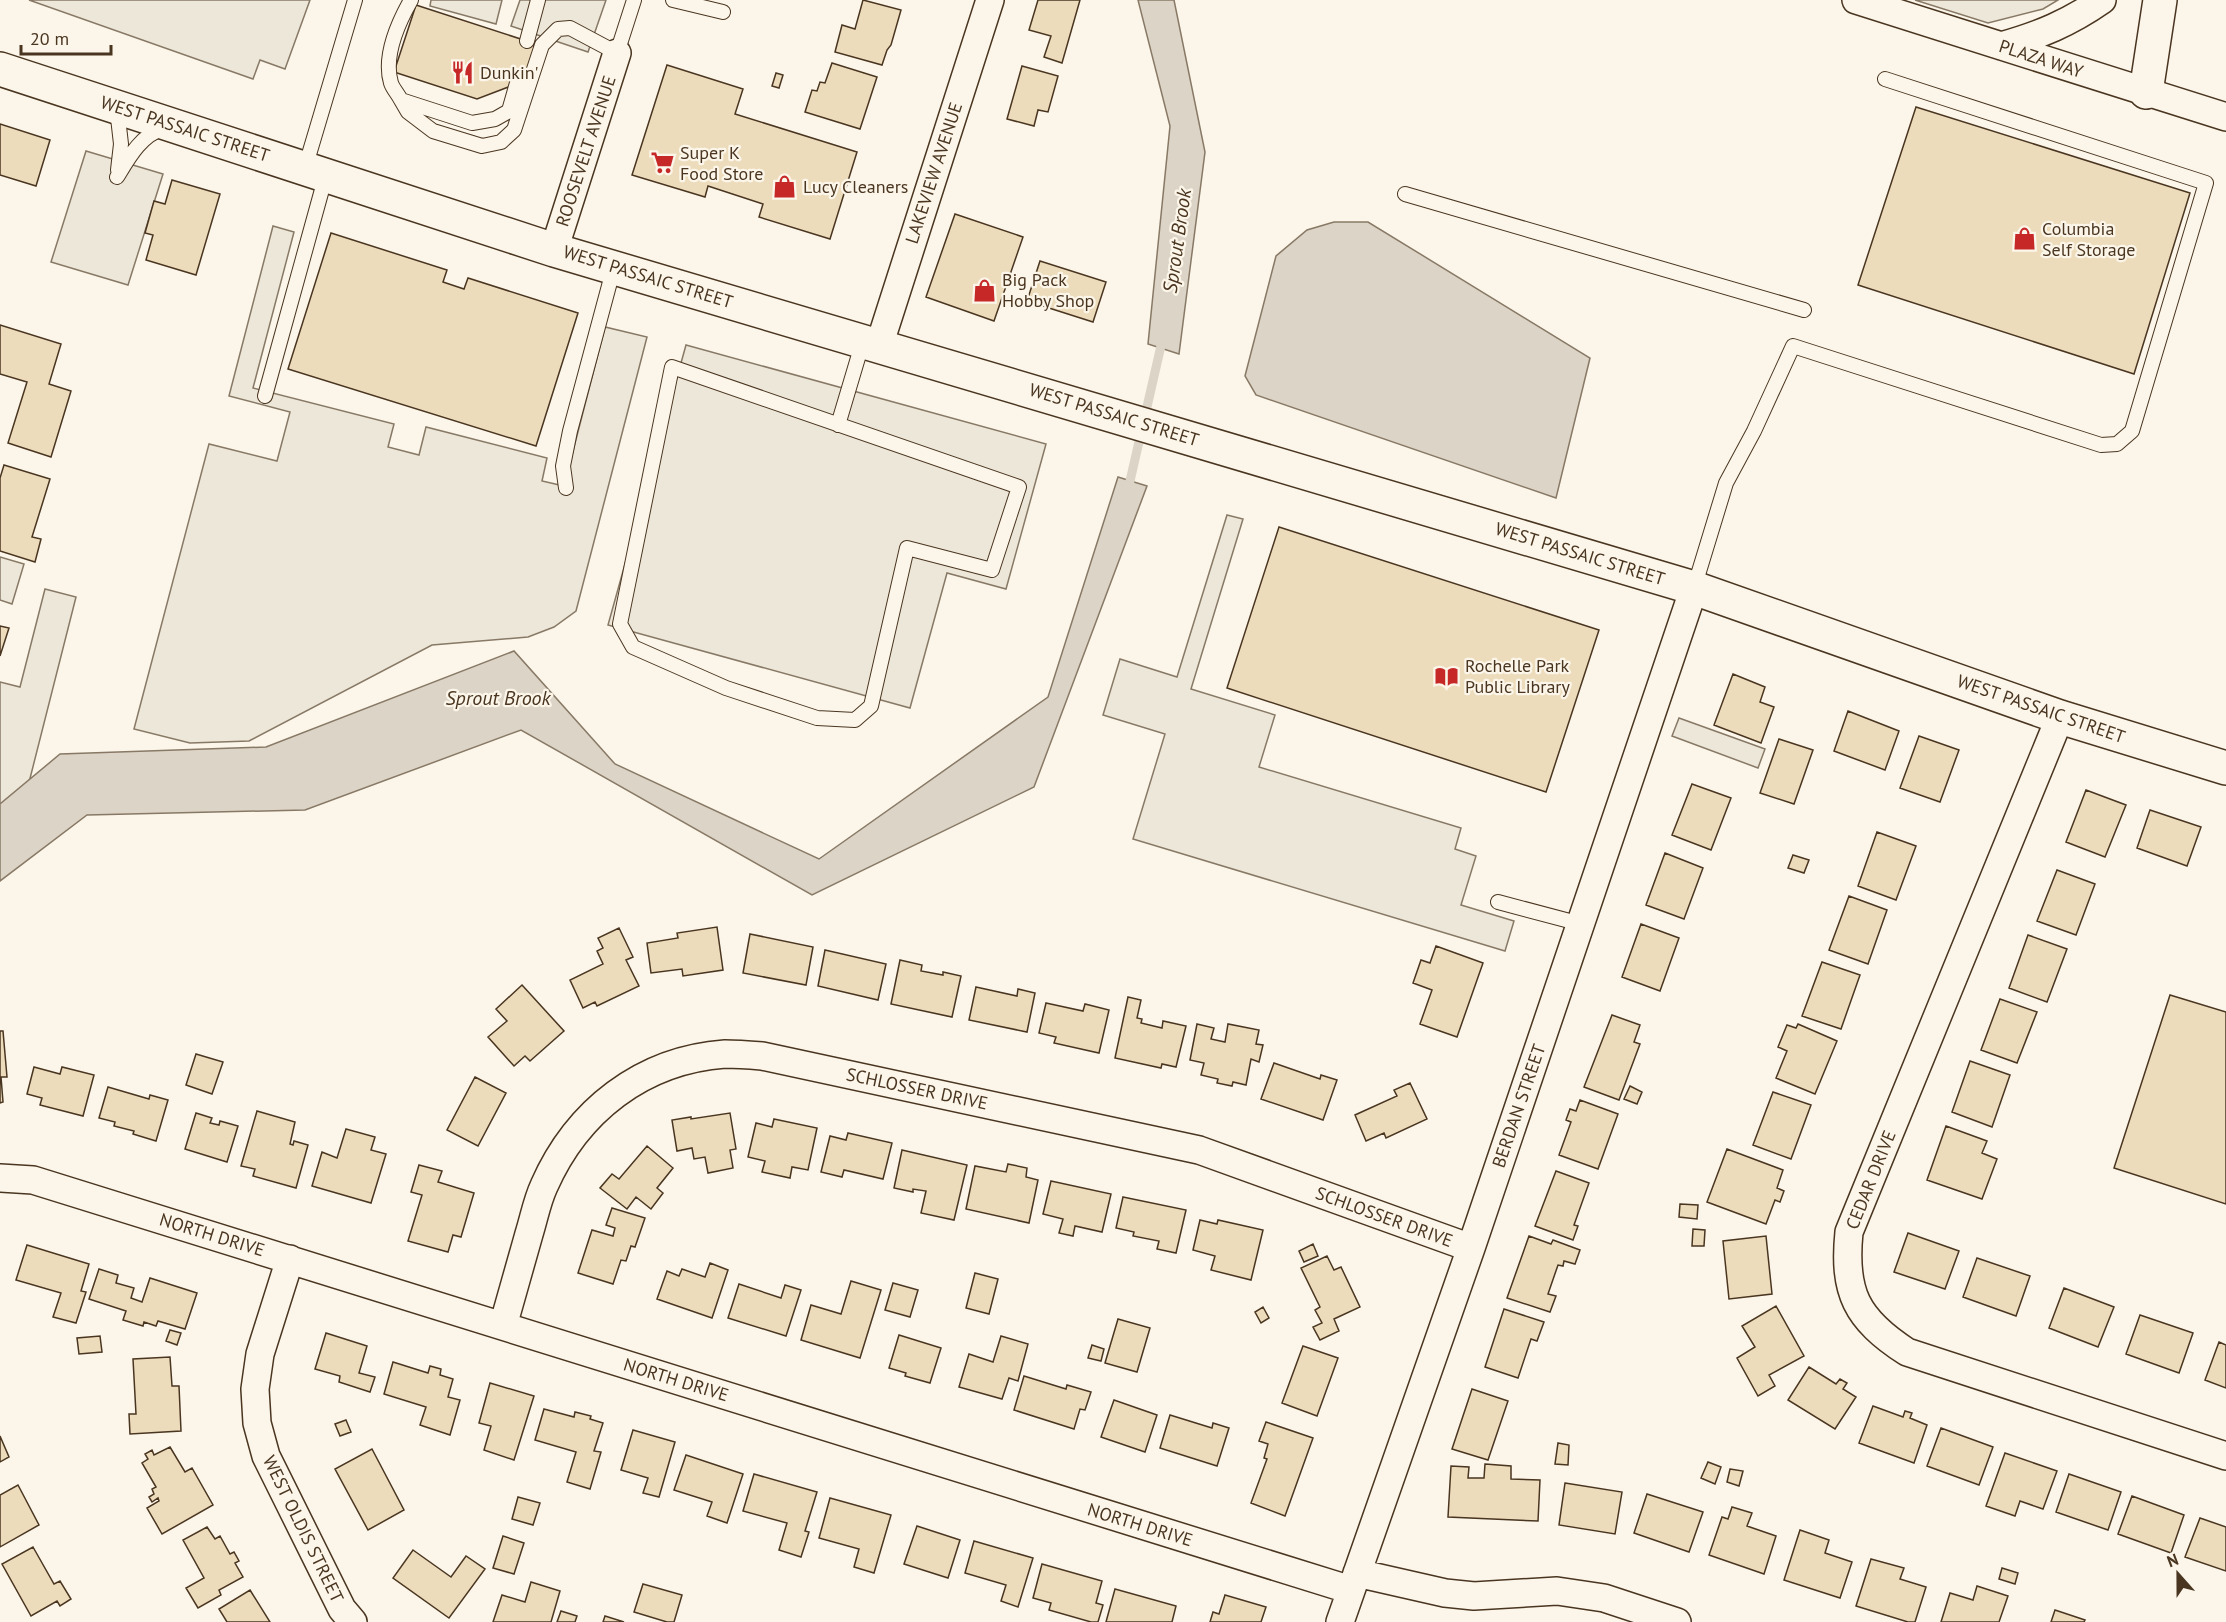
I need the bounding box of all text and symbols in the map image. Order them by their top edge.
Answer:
scale bar [21,18,111,56]
text: 20 m [30,27,69,50]
street label: PLAZA WAY [1996,34,2086,83]
restaurant icon: Dunkin' [449,60,475,86]
place label: Dunkin' [480,61,539,84]
street label: ROOSEVELT AVENUE [550,72,621,229]
street label: WEST PASSAIC STREET [98,90,273,167]
street label: LAKEVIEW AVENUE [900,99,967,247]
place label: Super K Food Store [680,141,763,185]
supermarket icon: Super K Food Store [649,150,675,176]
shop icon: Lucy Cleaners [772,174,798,200]
place label: Lucy Cleaners [803,175,908,198]
water label: Sprout Brook [1157,186,1197,295]
place label: Columbia Self Storage [2042,217,2135,261]
shop icon: Columbia Self Storage [2011,226,2037,252]
street label: WEST PASSAIC STREET [560,240,736,313]
place label: Big Pack Hobby Shop [1002,268,1094,312]
shop icon: Big Pack Hobby Shop [971,277,997,303]
street label: WEST PASSAIC STREET [1026,378,1202,451]
street label: WEST PASSAIC STREET [1492,517,1668,590]
place label: Rochelle Park Public Library [1465,654,1570,698]
library icon: Rochelle Park Public Library [1434,663,1460,689]
street label: WEST PASSAIC STREET [1954,669,2128,748]
water label: Sprout Brook [445,685,552,711]
street label: BERDAN STREET [1487,1041,1550,1171]
street label: SCHLOSSER DRIVE [844,1062,990,1115]
street label: CEDAR DRIVE [1840,1127,1901,1233]
street label: SCHLOSSER DRIVE [1312,1181,1456,1252]
street label: NORTH DRIVE [157,1208,267,1261]
street label: NORTH DRIVE [621,1353,731,1406]
street label: WEST OLDIS STREET [258,1452,349,1606]
street label: NORTH DRIVE [1085,1498,1195,1551]
north arrow [2148,1544,2208,1604]
text: N [2164,1549,2181,1571]

